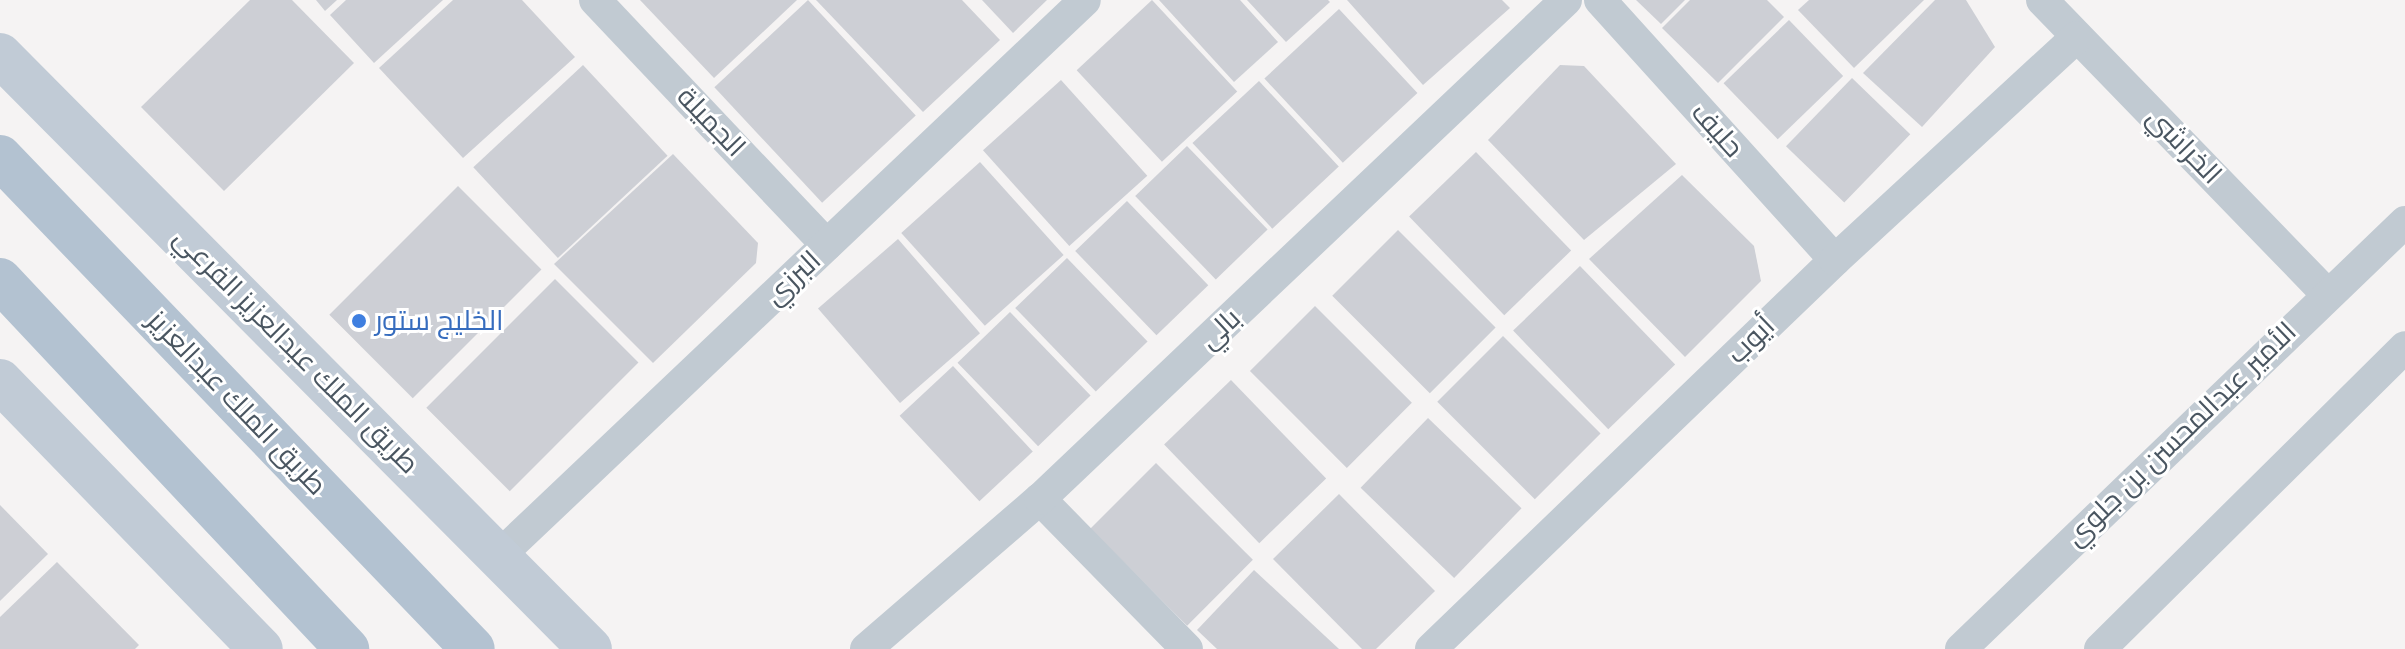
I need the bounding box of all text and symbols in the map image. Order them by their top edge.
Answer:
street label: الجميلة [670,80,752,164]
street label: حليف [1684,96,1750,164]
street label: الخراشي [2140,101,2228,191]
street label: طريق الملك عبدالعزيز الفرعي [166,221,426,481]
street label: البرزي [758,244,828,312]
street label: بالي [1192,302,1248,356]
street label: طريق الملك عبدالعزيز [140,304,334,502]
place label: الخليج ستور [375,304,504,338]
street label: أيوب [1720,309,1782,371]
marker: الخليج ستور [350,312,368,330]
street label: الأمير عبدالمحسن بن جلوي [2059,315,2303,553]

